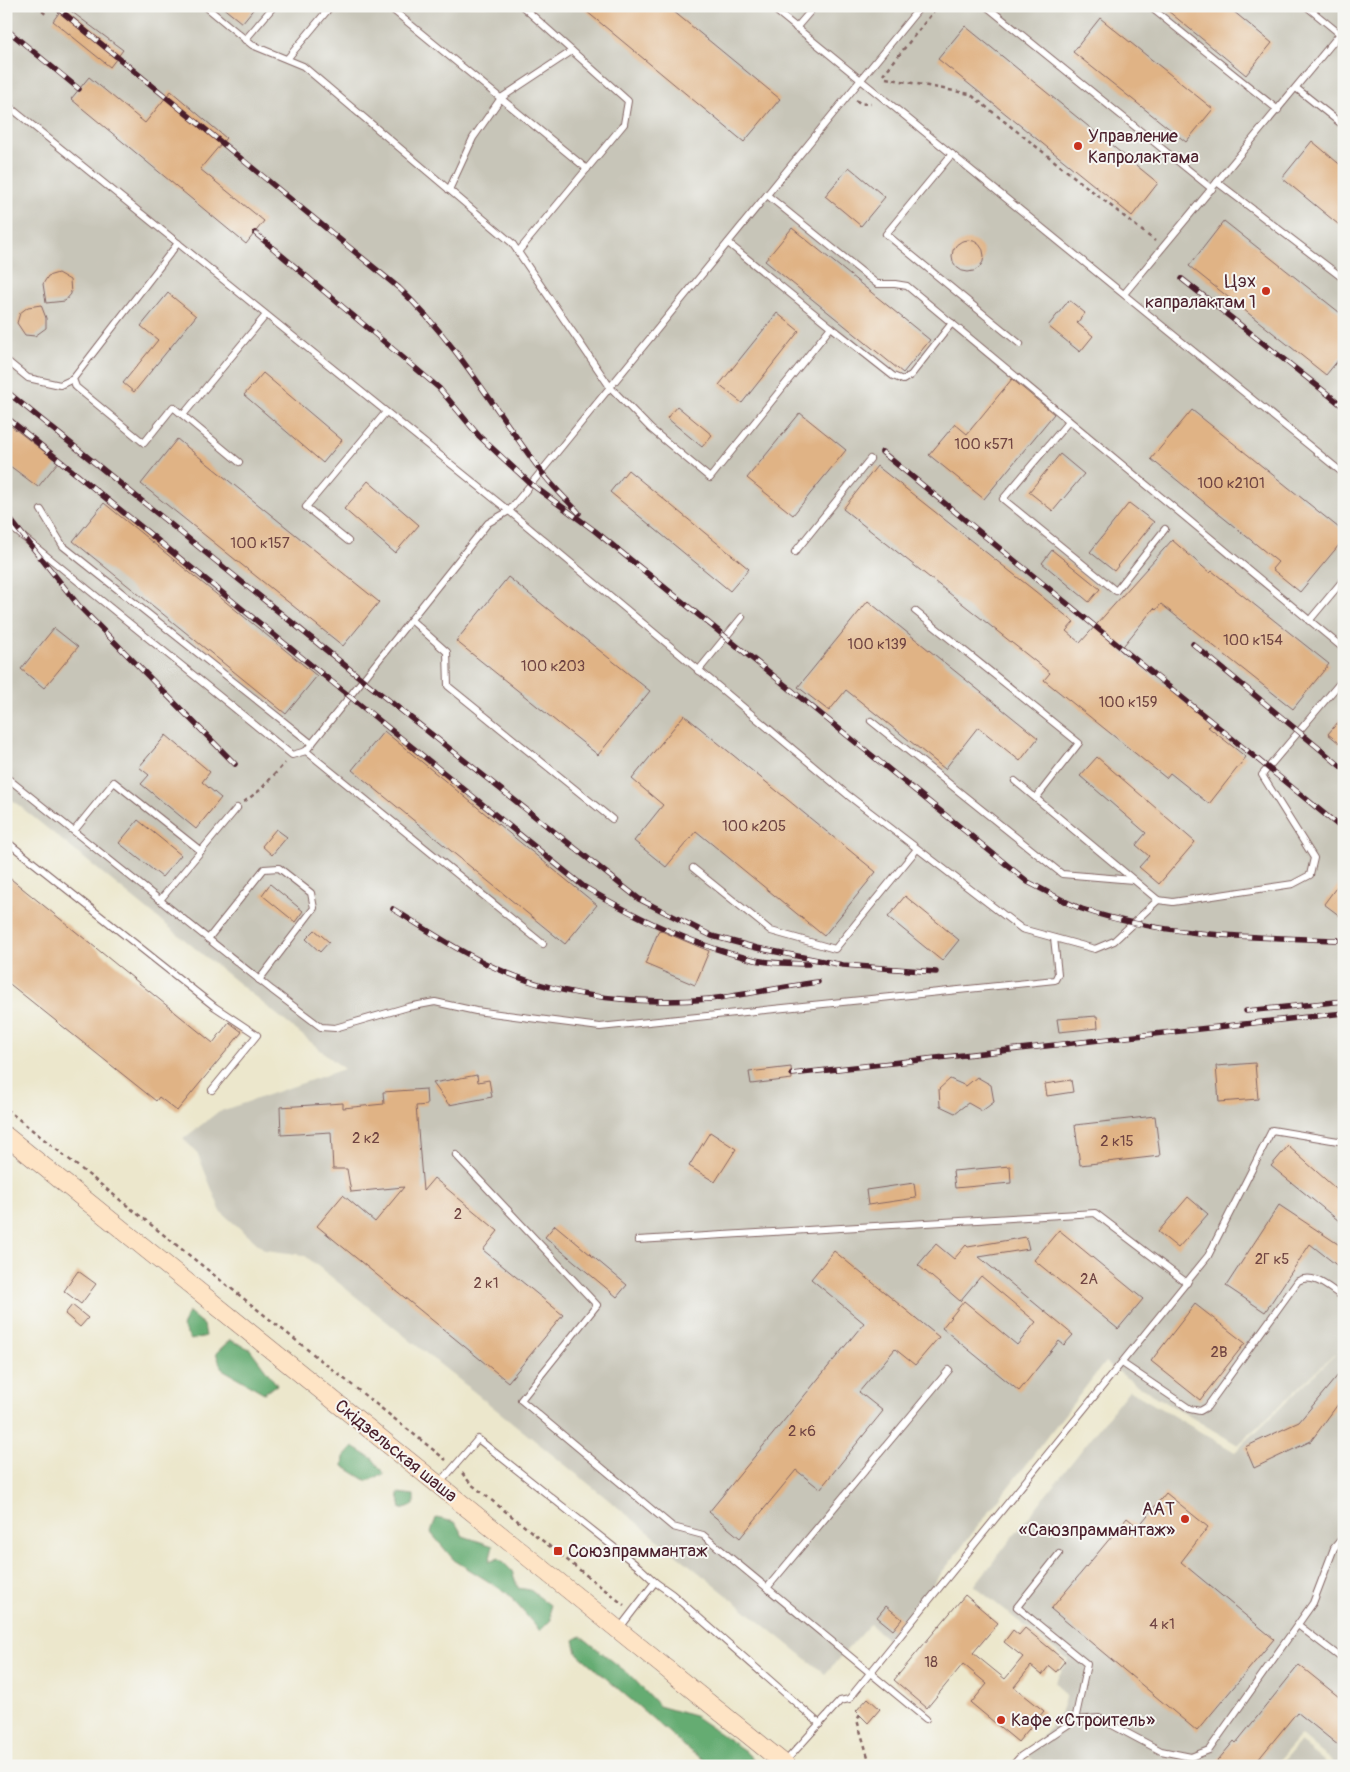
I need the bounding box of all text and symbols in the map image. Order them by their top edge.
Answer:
place label: Управление Капролактама [1088,125,1199,169]
marker: Управление Капролактама [1072,140,1084,152]
place label: Цэх капралактам 1 [1145,270,1256,314]
marker: Цэх капралактам 1 [1260,285,1272,297]
house number: 100 к571 [954,435,1014,454]
house number: 100 к2101 [1197,474,1265,493]
house number: 100 к157 [230,534,290,553]
house number: 100 к154 [1223,631,1283,650]
house number: 100 к139 [847,635,907,654]
house number: 100 к203 [521,657,585,676]
house number: 100 к159 [1098,693,1158,712]
house number: 100 к205 [722,817,786,836]
house number: 2 к2 [352,1129,380,1148]
house number: 2 к15 [1100,1132,1134,1151]
house number: 2 [454,1205,462,1224]
house number: 2Г к5 [1255,1250,1289,1269]
house number: 2А [1080,1270,1098,1289]
house number: 2 к1 [473,1274,499,1293]
house number: 2В [1211,1343,1227,1362]
street label: Скідзельская шаша [330,1395,462,1507]
house number: 2 к6 [788,1422,816,1441]
place label: ААТ «Саюзпраммантаж» [1019,1498,1175,1542]
marker: ААТ «Саюзпраммантаж» [1179,1513,1191,1525]
place label: Союзпраммантаж [568,1540,708,1563]
marker: Союзпраммантаж [552,1545,564,1557]
house number: 4 к1 [1149,1615,1175,1634]
house number: 18 [924,1653,938,1672]
place label: Кафе «Строитель» [1011,1709,1155,1732]
marker: Кафе «Строитель» [995,1714,1007,1726]

